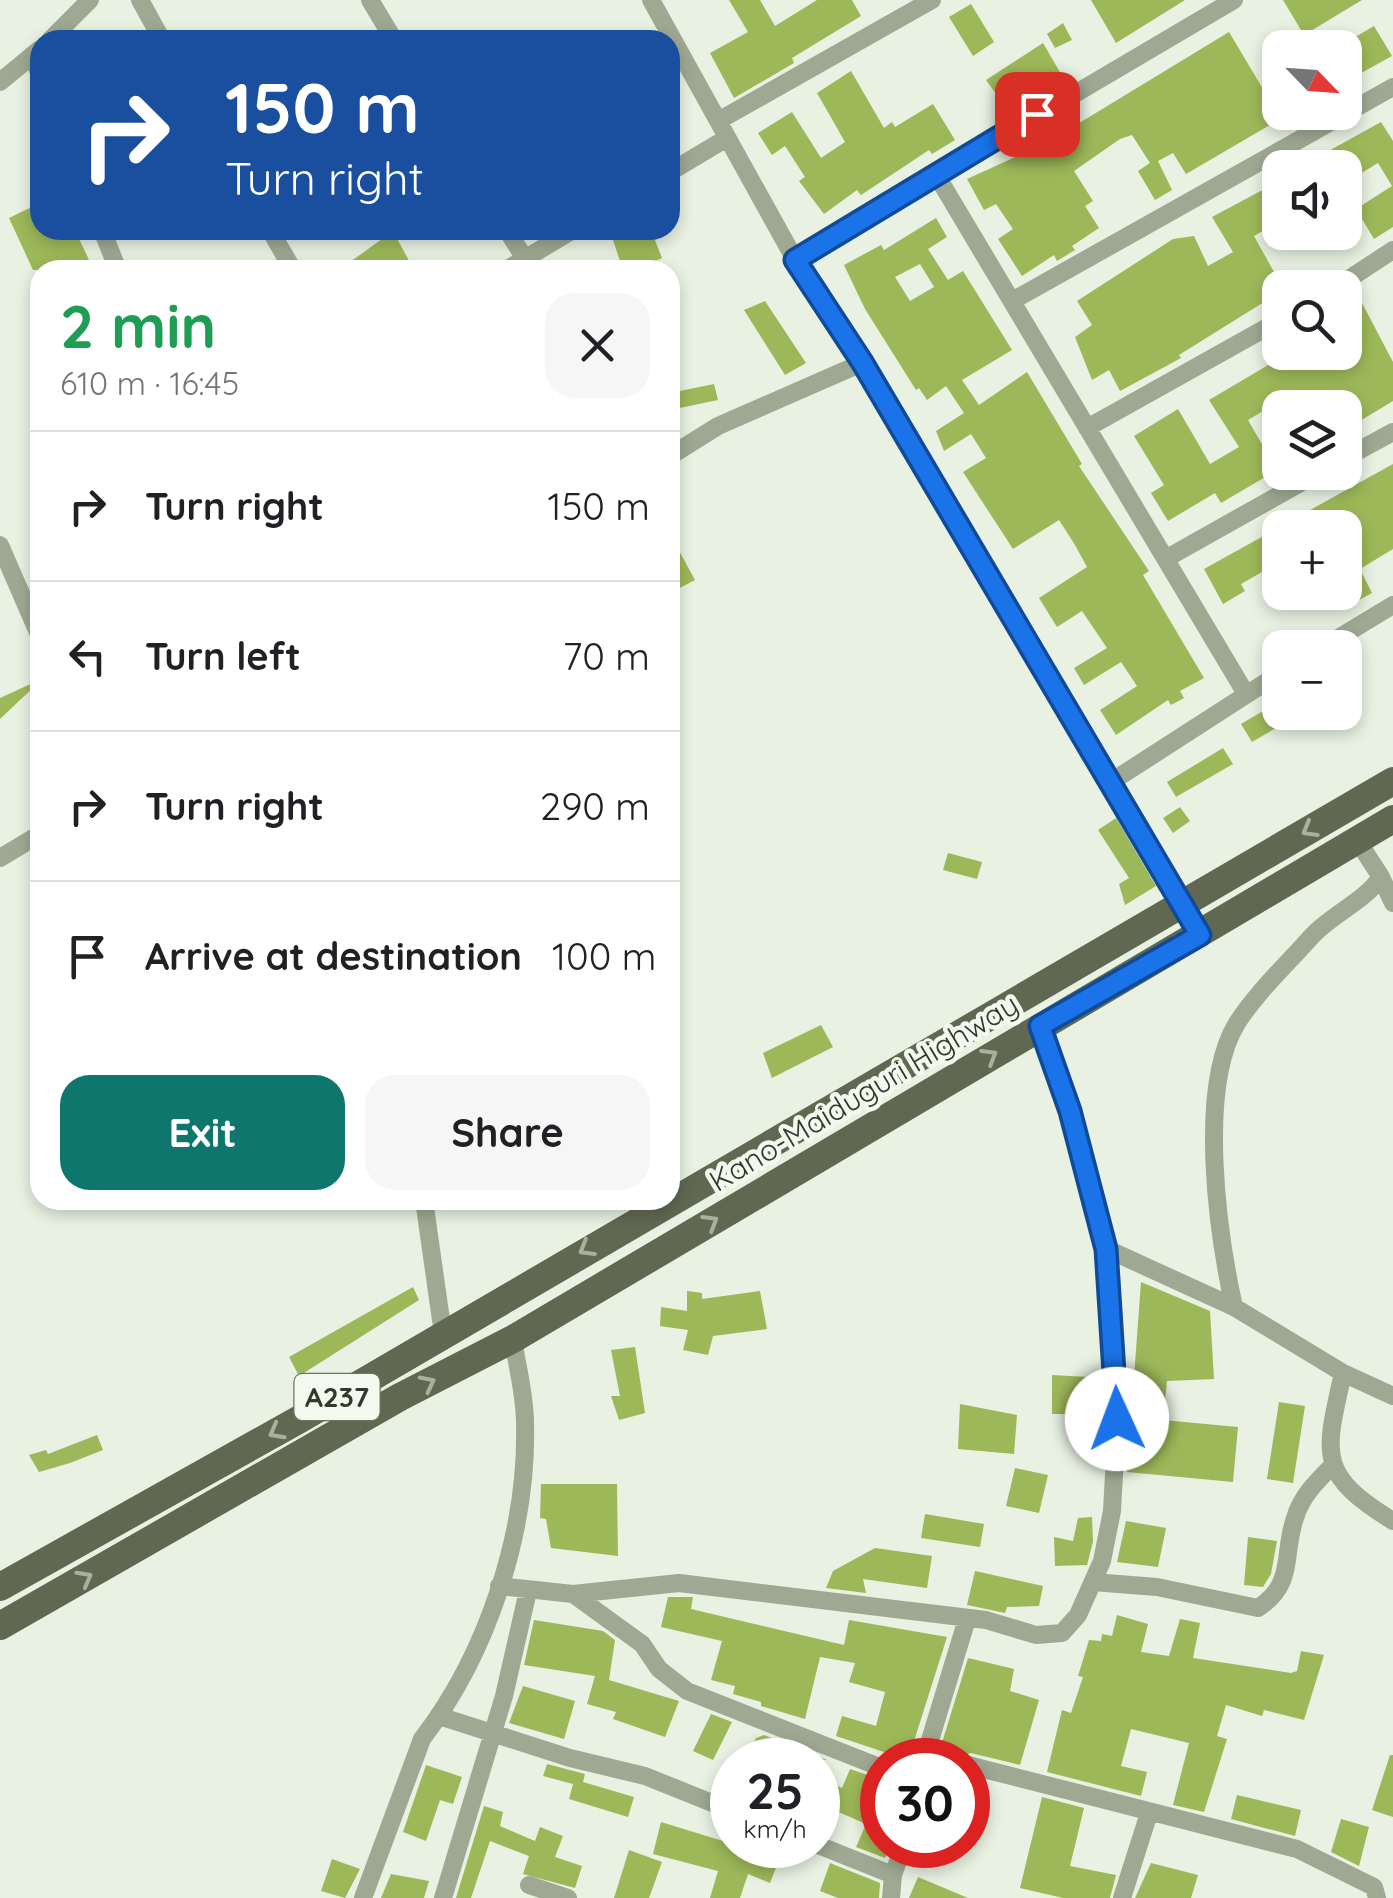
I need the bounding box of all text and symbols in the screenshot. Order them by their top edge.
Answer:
north arrow [1262,30,1362,130]
map controls [1262,30,1362,730]
text: 150 m [225,63,420,151]
icon: right [60,70,190,200]
pin [995,72,1080,157]
icon: arrive [1010,87,1065,142]
text: Turn right [225,150,424,206]
button: sound [1262,150,1362,250]
button: search [1262,270,1362,370]
text: 2 min [60,288,216,363]
button: close [545,293,650,398]
text: 610 m · 16:45 [60,363,239,403]
button: layers [1262,390,1362,490]
icon: right [60,479,115,534]
text: Turn right [145,482,324,530]
text: 150 m [548,482,650,530]
button: + [1262,510,1362,610]
icon: left [60,629,115,684]
button: − [1262,630,1362,730]
text: Turn left [145,632,301,680]
text: 70 m [563,632,650,680]
icon: right [60,779,115,834]
text: Turn right [145,782,324,830]
text: 290 m [540,782,650,830]
one-way arrow [1302,818,1320,837]
icon: arrive [60,929,115,984]
text: Arrive at destination [145,932,522,980]
text: 100 m [552,932,656,980]
street label: Kano-Maiduguri Highway [702,985,1025,1200]
one-way arrow [979,1049,997,1068]
button: Exit [60,1075,345,1190]
button: Share [365,1075,650,1190]
one-way arrow [700,1215,718,1234]
one-way arrow [579,1237,597,1256]
position arrow [1065,1367,1169,1471]
road number: A237 [294,1374,380,1420]
one-way arrow [418,1376,436,1395]
one-way arrow [268,1420,286,1439]
one-way arrow [74,1571,92,1591]
speed limit sign: 30 [860,1738,990,1868]
text: 25 [746,1759,804,1822]
text: km/h [743,1813,807,1844]

